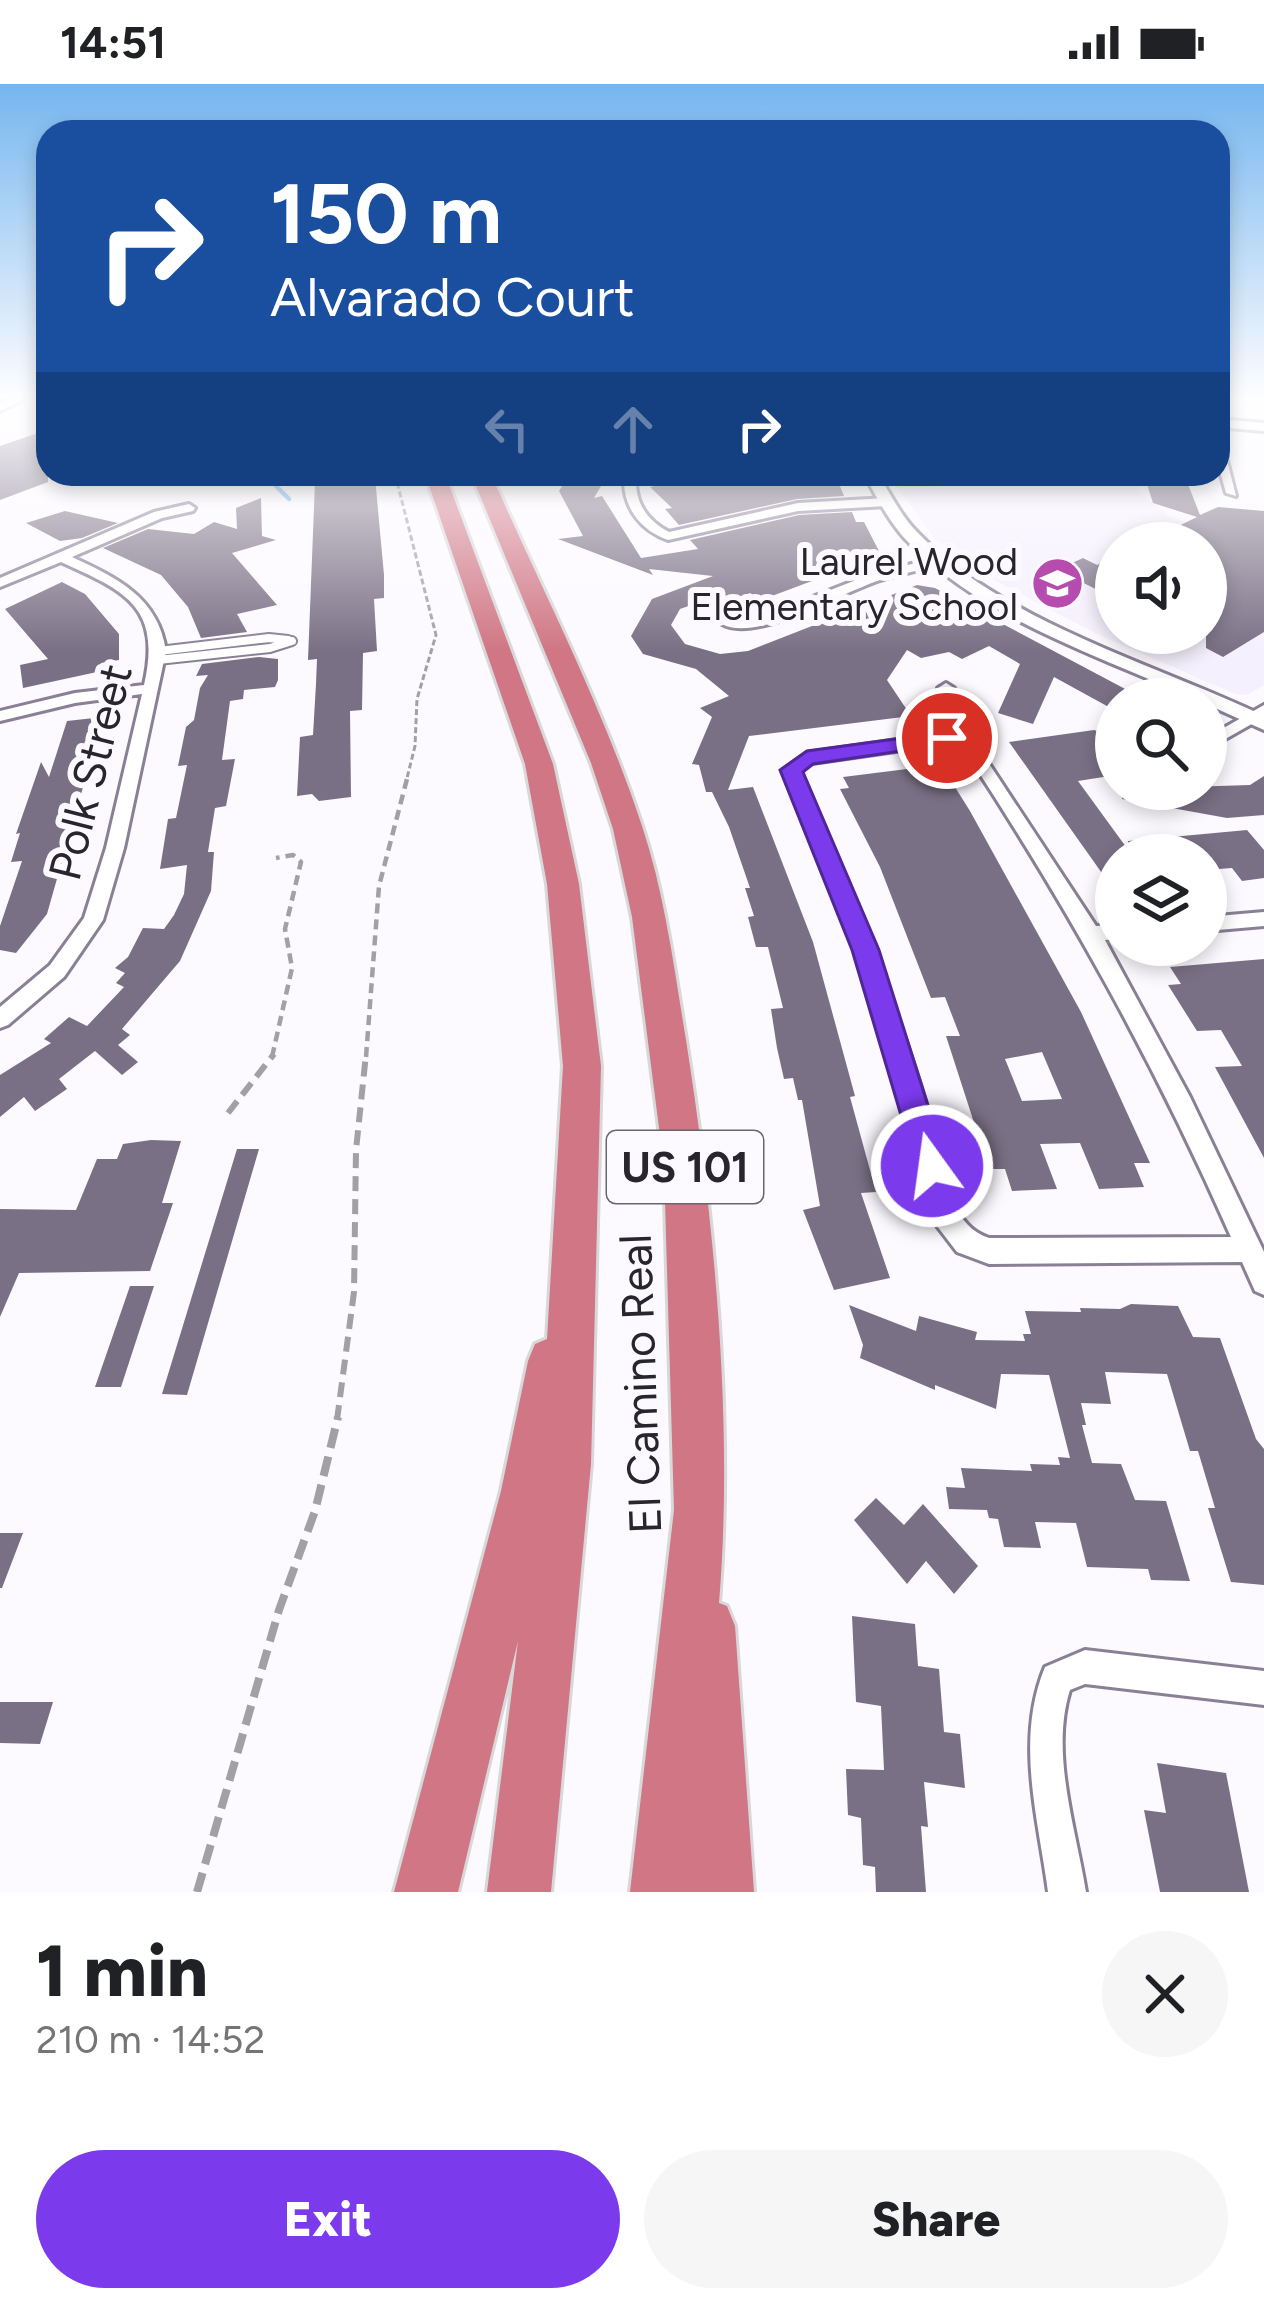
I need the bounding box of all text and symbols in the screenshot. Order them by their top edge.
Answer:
text: 14:51 [60,15,166,69]
text: 150 m [270,163,502,264]
icon: right [72,168,228,324]
text: Alvarado Court [270,265,635,330]
icon: left [474,396,540,462]
icon: ahead [600,396,666,462]
icon: right [726,396,792,462]
map controls [1095,522,1227,966]
button: sound [1095,522,1227,654]
place label: Laurel Wood Elementary School [690,538,1018,630]
school or university icon: Laurel Wood Elementary School [1029,555,1085,611]
street label: Polk Street [37,658,143,886]
button: search [1095,678,1227,810]
pin [896,687,998,789]
icon: arrive [914,705,980,771]
button: layers [1095,834,1227,966]
position arrow [869,1103,995,1229]
road number: US 101 [607,1131,763,1203]
street label: El Camino Real [608,1233,672,1535]
text: 1 min [36,1928,208,2014]
button: close [1102,1931,1228,2057]
text: 210 m · 14:52 [36,2016,265,2063]
button: Exit [36,2150,620,2288]
button: Share [644,2150,1228,2288]

